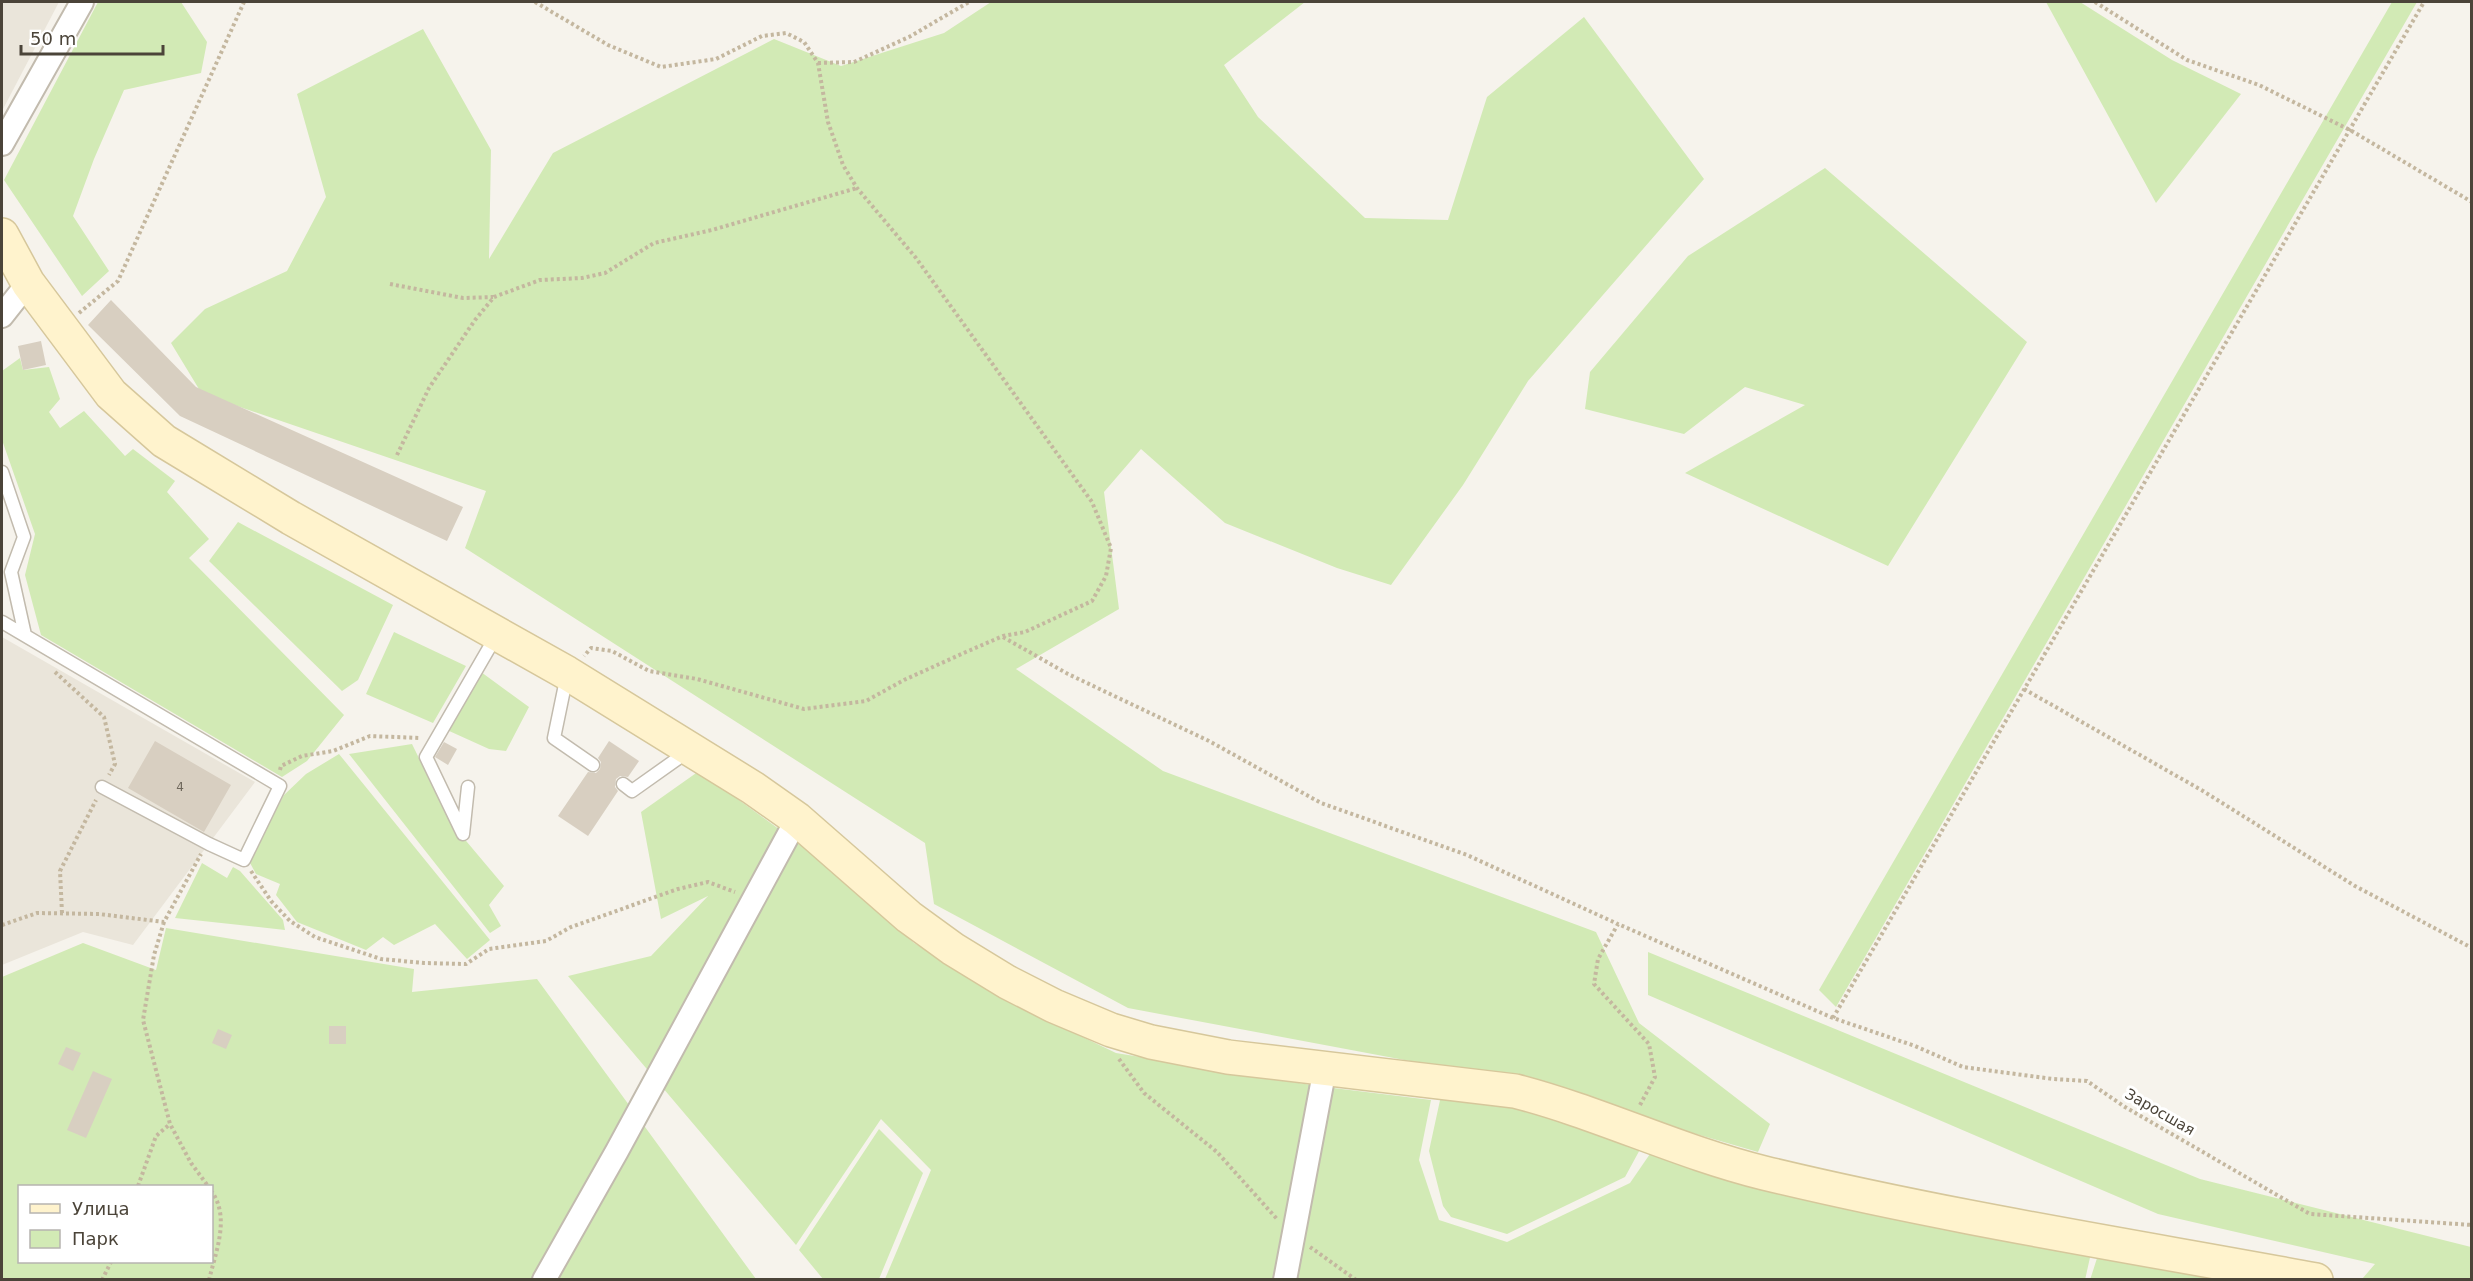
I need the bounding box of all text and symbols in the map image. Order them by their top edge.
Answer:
scale bar [21,18,164,56]
text: 50 m [30,28,76,49]
house number: 4 [176,780,184,794]
street label: Заросшая [2122,1085,2198,1139]
legend [18,1185,213,1263]
text: Улица [72,1198,129,1219]
text: Парк [72,1228,119,1249]

